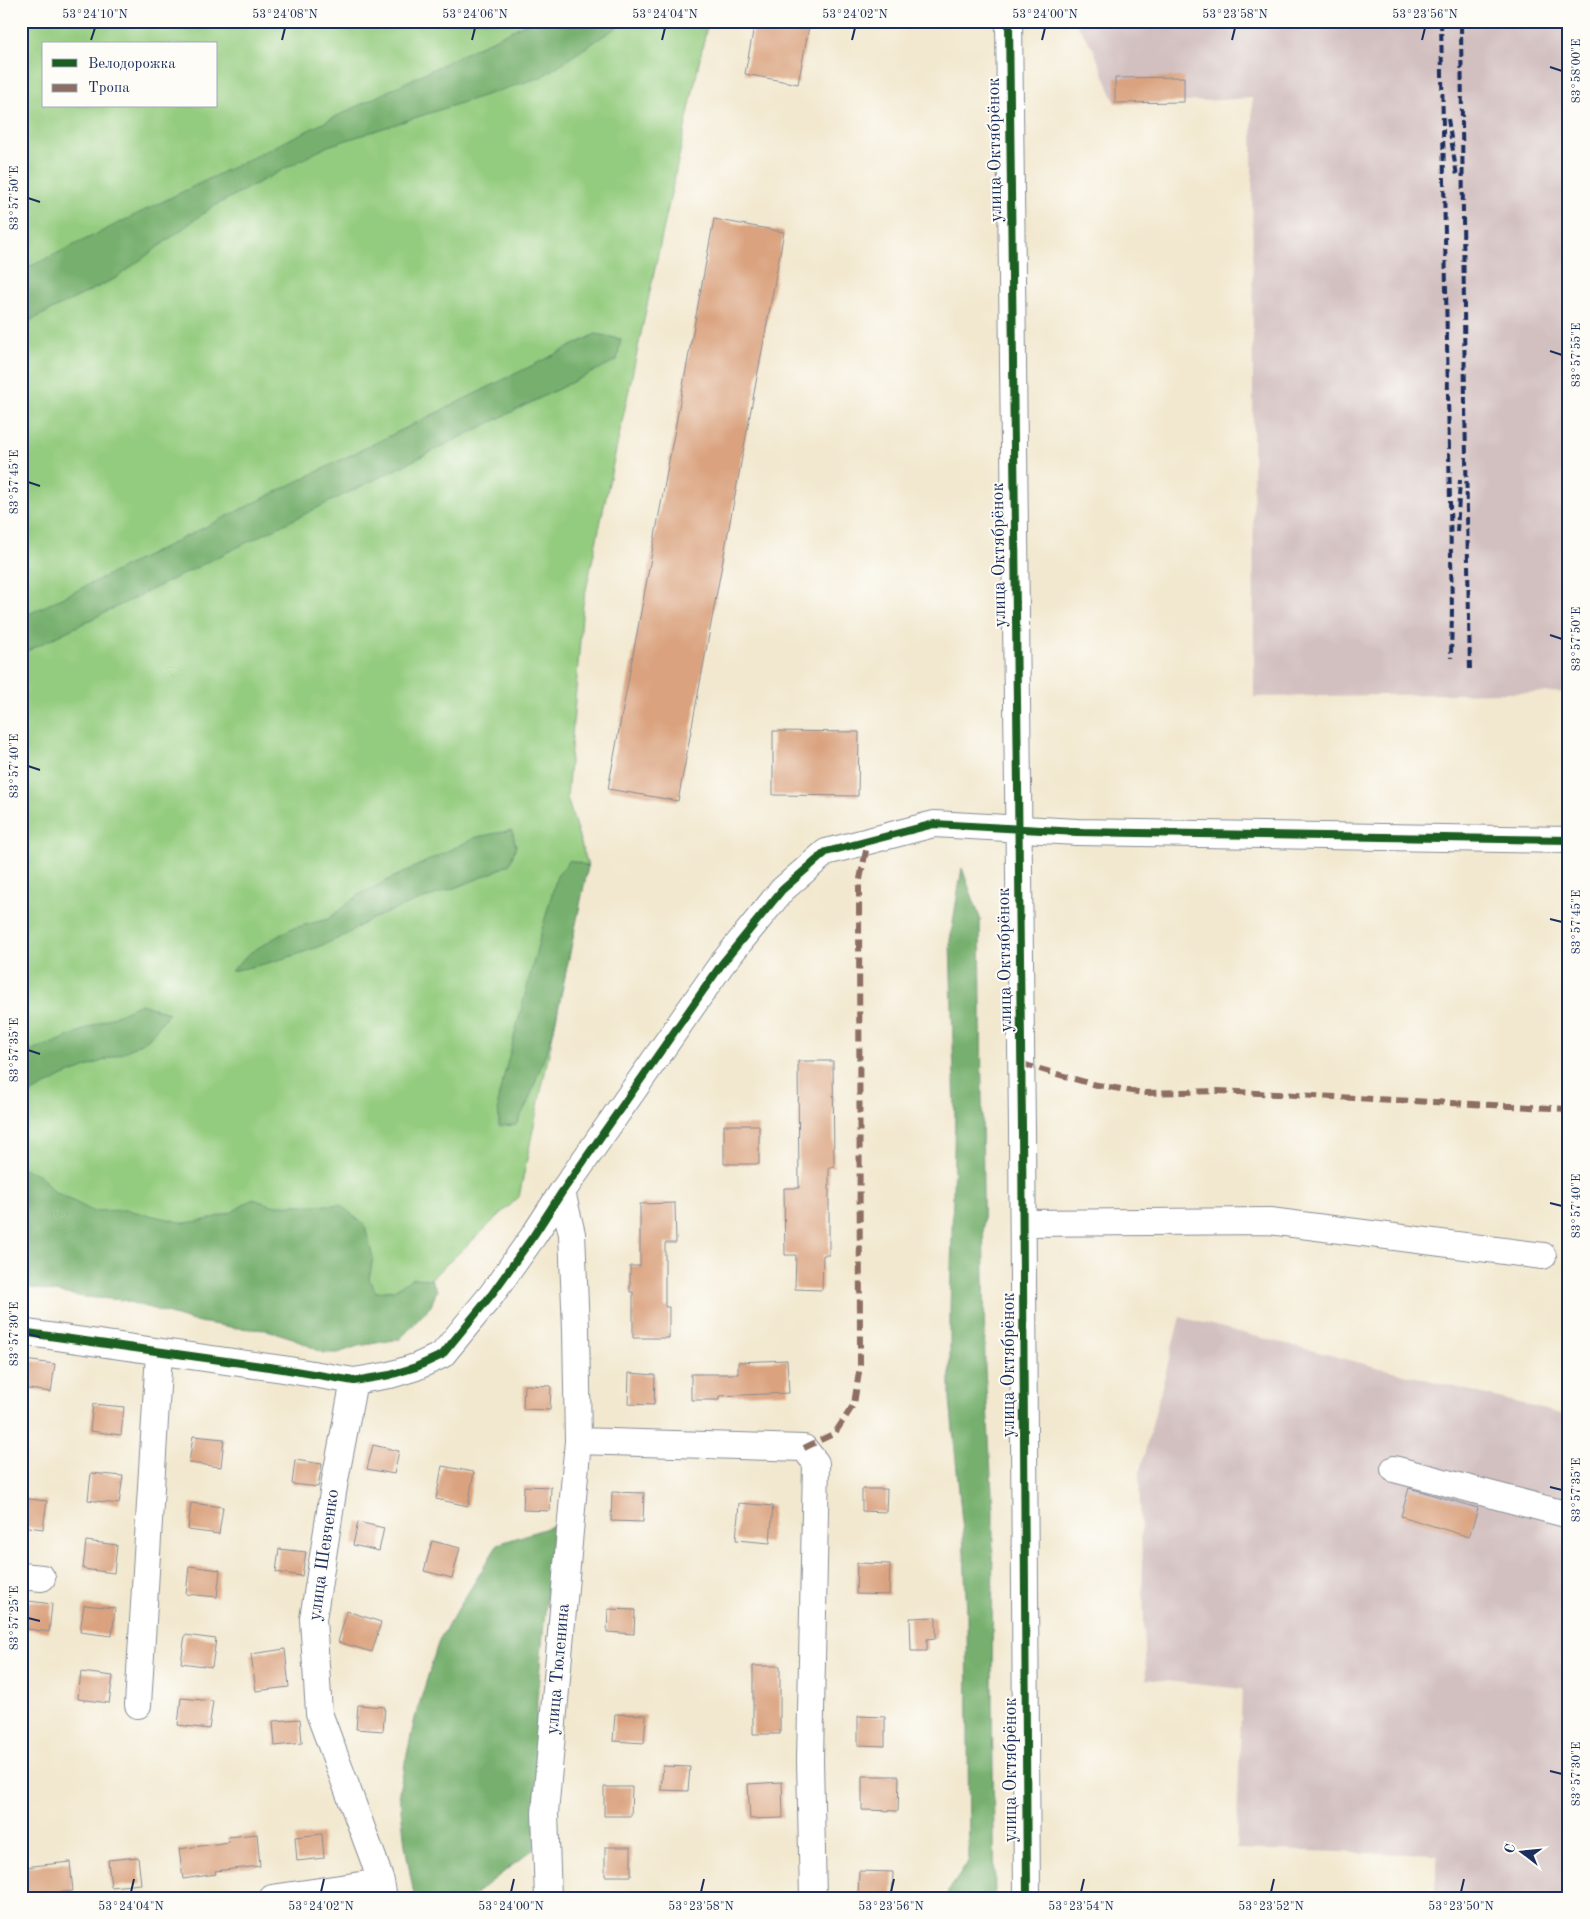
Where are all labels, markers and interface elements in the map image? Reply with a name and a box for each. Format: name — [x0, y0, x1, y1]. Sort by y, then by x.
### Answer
text: 53°24'10"N — [62, 8, 128, 21]
text: 53°24'08"N — [252, 8, 318, 21]
text: 53°24'06"N — [442, 8, 508, 21]
text: 53°24'04"N — [632, 8, 698, 21]
text: 53°24'02"N — [822, 8, 888, 21]
text: 53°24'00"N — [1012, 8, 1078, 21]
text: 53°23'58"N — [1202, 8, 1268, 21]
text: 53°23'56"N — [1392, 8, 1458, 21]
text: 83°58'00"E — [1570, 39, 1583, 103]
legend — [42, 42, 218, 108]
text: Велодорожка — [88, 57, 176, 72]
street label: улица Октябрёнок — [985, 77, 1005, 223]
text: Тропа — [88, 81, 130, 96]
text: 83°57'50"E — [8, 166, 21, 230]
text: 83°57'55"E — [1570, 323, 1583, 387]
text: 83°57'45"E — [8, 450, 21, 514]
street label: улица Октябрёнок — [989, 482, 1009, 628]
text: 83°57'50"E — [1570, 607, 1583, 671]
text: 83°57'40"E — [8, 734, 21, 798]
street label: улица Октябрёнок — [995, 887, 1015, 1033]
text: 83°57'45"E — [1570, 890, 1583, 954]
text: 83°57'35"E — [8, 1018, 21, 1082]
text: 83°57'40"E — [1570, 1174, 1583, 1238]
street label: улица Октябрёнок — [1000, 1293, 1018, 1437]
text: 83°57'30"E — [8, 1302, 21, 1366]
text: 83°57'35"E — [1570, 1458, 1583, 1522]
street label: улица Шевченко — [306, 1488, 342, 1622]
text: 83°57'25"E — [8, 1586, 21, 1650]
street label: улица Тюленина — [543, 1603, 573, 1735]
street label: улица Октябрёнок — [1002, 1698, 1020, 1842]
text: 83°57'30"E — [1570, 1742, 1583, 1806]
north arrow — [1498, 1826, 1548, 1876]
text: С — [1502, 1842, 1518, 1855]
text: 53°24'04"N — [98, 1900, 164, 1913]
text: 53°24'02"N — [288, 1900, 354, 1913]
text: 53°24'00"N — [478, 1900, 544, 1913]
text: 53°23'58"N — [668, 1900, 734, 1913]
text: 53°23'56"N — [858, 1900, 924, 1913]
text: 53°23'54"N — [1048, 1900, 1114, 1913]
text: 53°23'52"N — [1238, 1900, 1304, 1913]
text: 53°23'50"N — [1428, 1900, 1494, 1913]

